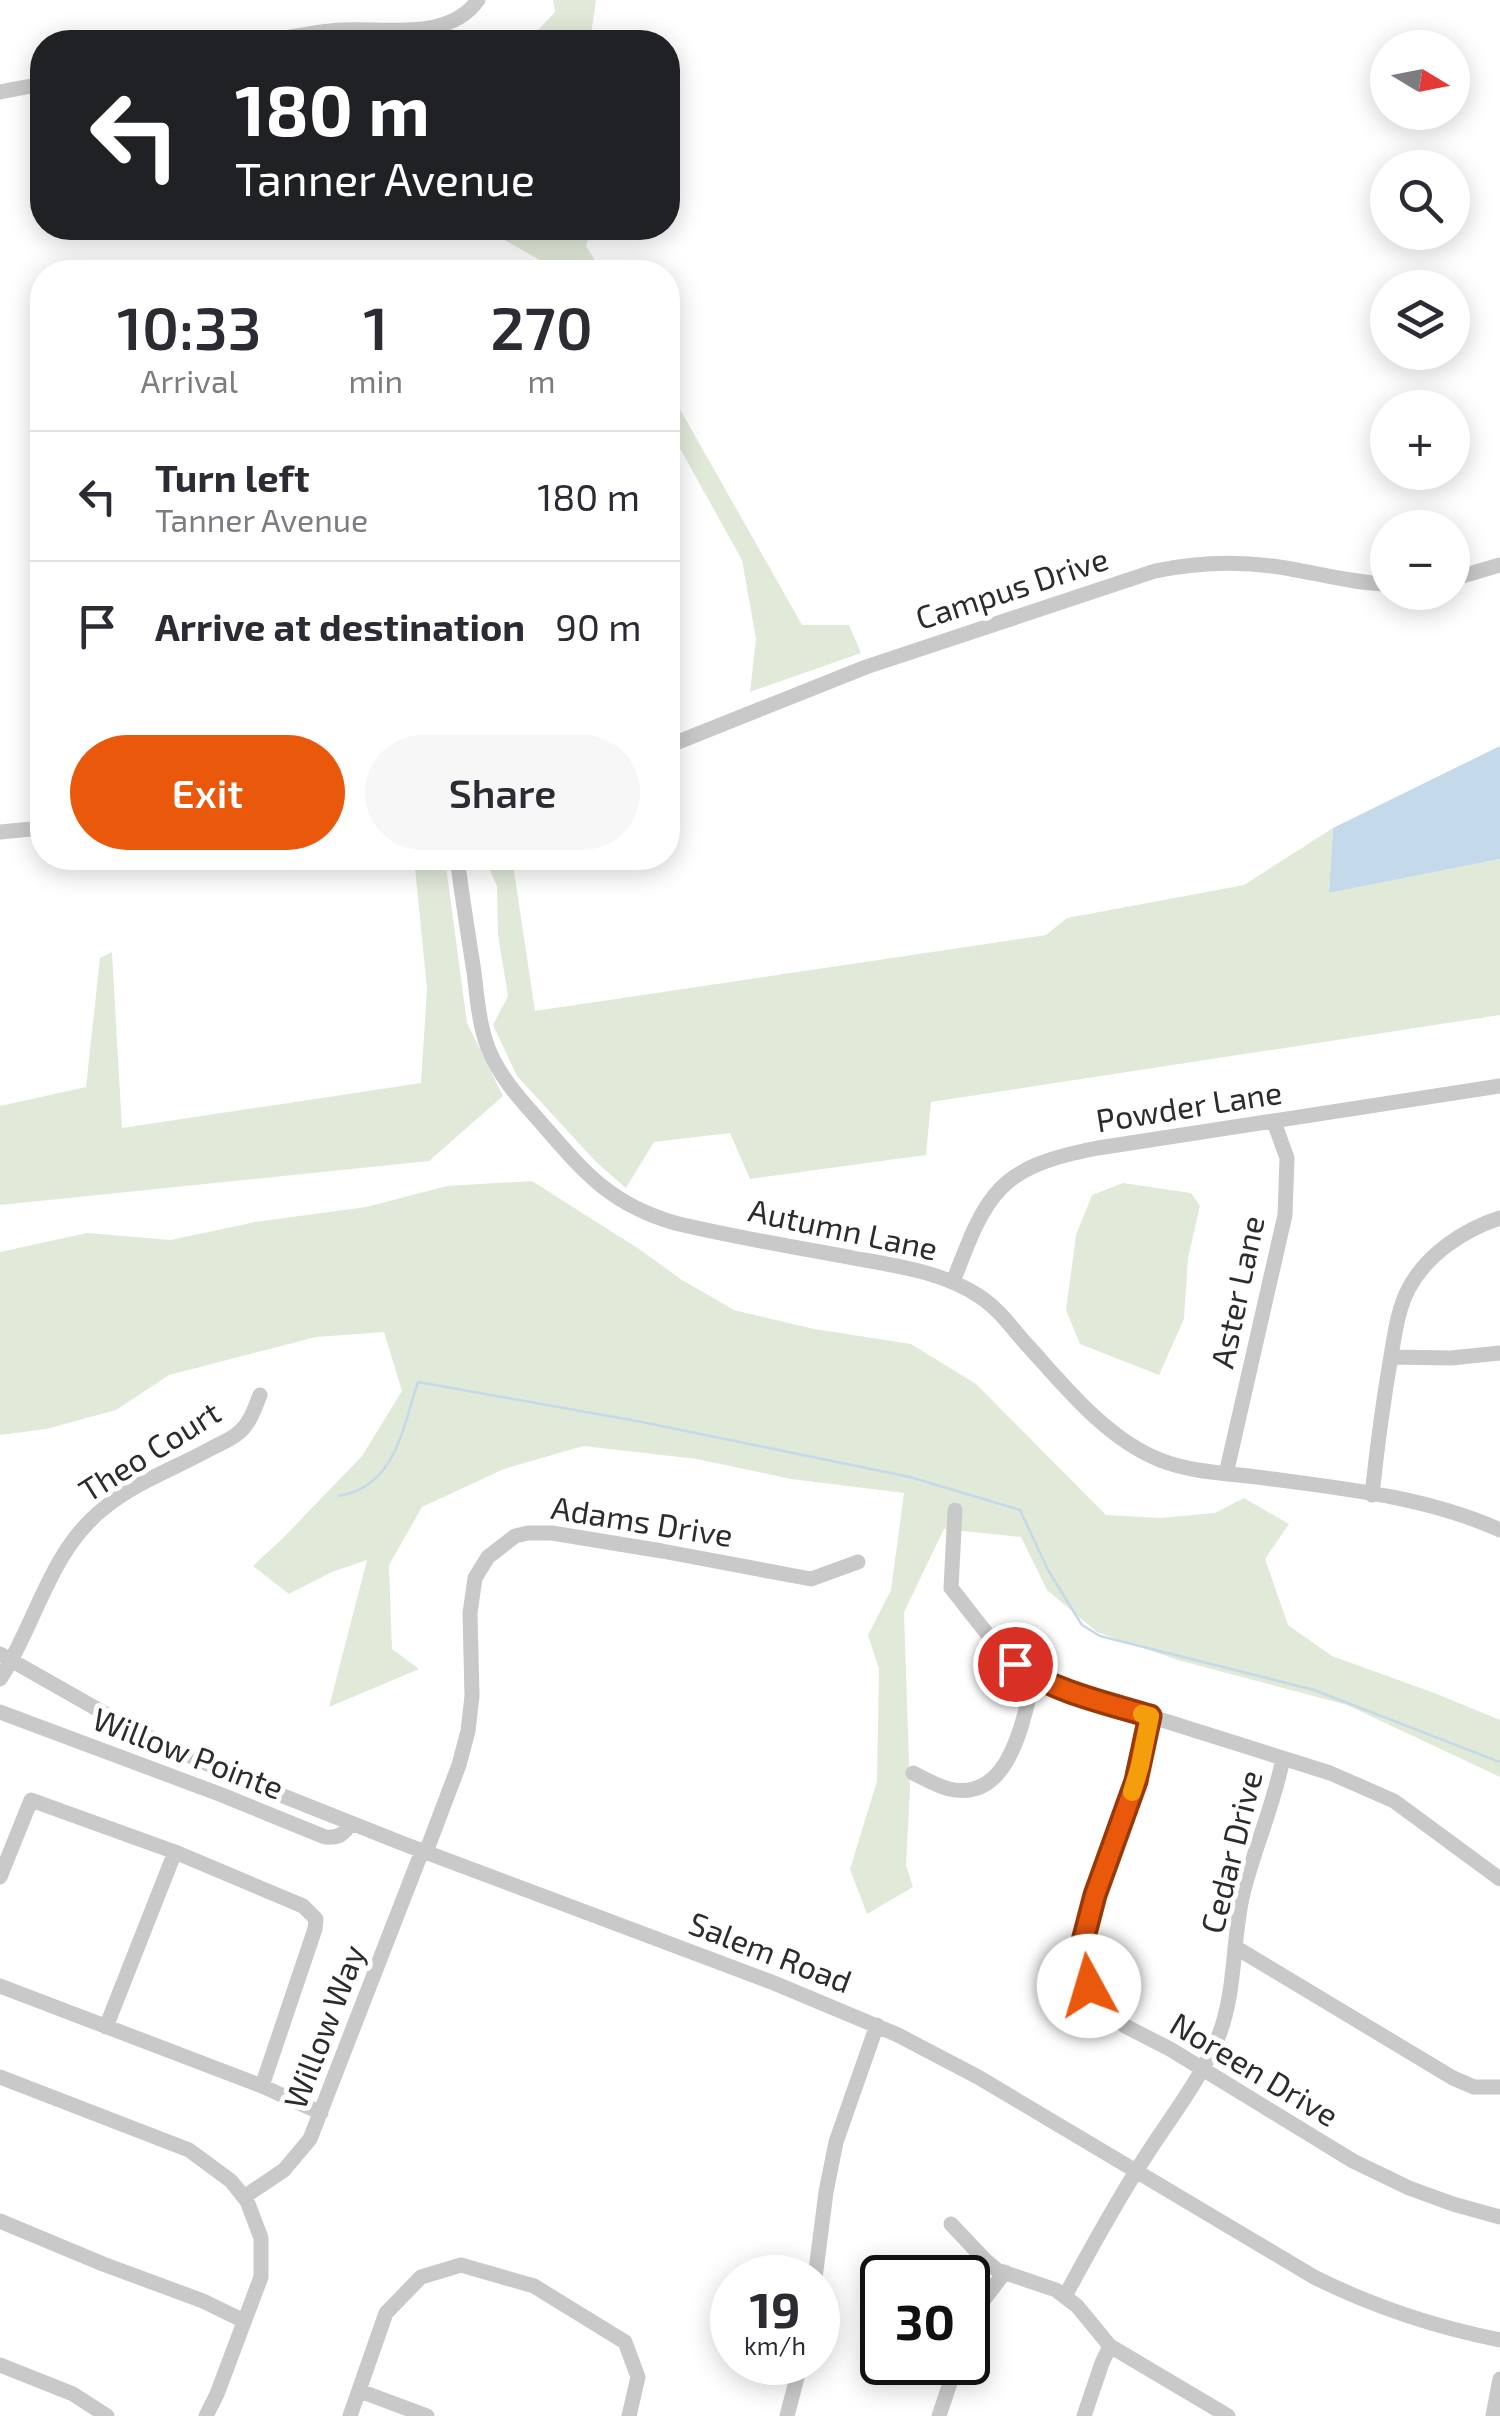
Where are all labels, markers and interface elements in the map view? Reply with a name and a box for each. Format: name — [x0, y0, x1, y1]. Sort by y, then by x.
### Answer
north arrow — [1370, 30, 1470, 130]
map controls — [1370, 30, 1470, 610]
text: 180 m — [235, 66, 430, 150]
icon: left — [70, 70, 200, 200]
button: search — [1370, 150, 1470, 250]
text: Tanner Avenue — [235, 151, 535, 205]
button: layers — [1370, 270, 1470, 370]
text: 10:33 — [117, 290, 262, 362]
text: 1 — [363, 290, 388, 362]
text: 270 — [490, 290, 593, 362]
text: Arrival — [141, 361, 238, 399]
text: min — [349, 361, 403, 399]
text: m — [528, 361, 556, 399]
button: + — [1370, 390, 1470, 490]
text: Turn left — [155, 454, 310, 500]
icon: left — [70, 469, 125, 524]
text: 180 m — [537, 473, 640, 519]
text: Tanner Avenue — [155, 500, 368, 538]
button: − — [1370, 510, 1470, 610]
street label: Campus Drive — [910, 538, 1112, 636]
icon: arrive — [70, 599, 125, 654]
text: Arrive at destination — [155, 603, 525, 649]
text: 90 m — [555, 603, 642, 649]
button: Exit — [70, 735, 345, 850]
button: Share — [365, 735, 640, 850]
street label: Powder Lane — [1093, 1072, 1284, 1138]
street label: Autumn Lane — [745, 1189, 941, 1267]
street label: Aster Lane — [1201, 1212, 1271, 1371]
street label: Theo Court — [71, 1392, 227, 1509]
street label: Adams Drive — [549, 1487, 736, 1553]
pin — [973, 1622, 1058, 1707]
icon: arrive — [988, 1637, 1043, 1692]
street label: Willow Pointe — [88, 1698, 289, 1806]
street label: Cedar Drive — [1191, 1766, 1269, 1937]
street label: Salem Road — [684, 1903, 857, 2000]
position arrow — [1037, 1934, 1141, 2038]
street label: Willow Way — [275, 1939, 372, 2114]
street label: Noreen Drive — [1164, 2003, 1346, 2133]
speed limit sign: 30 — [860, 2255, 990, 2385]
text: 19 — [749, 2278, 801, 2338]
text: km/h — [744, 2330, 806, 2360]

